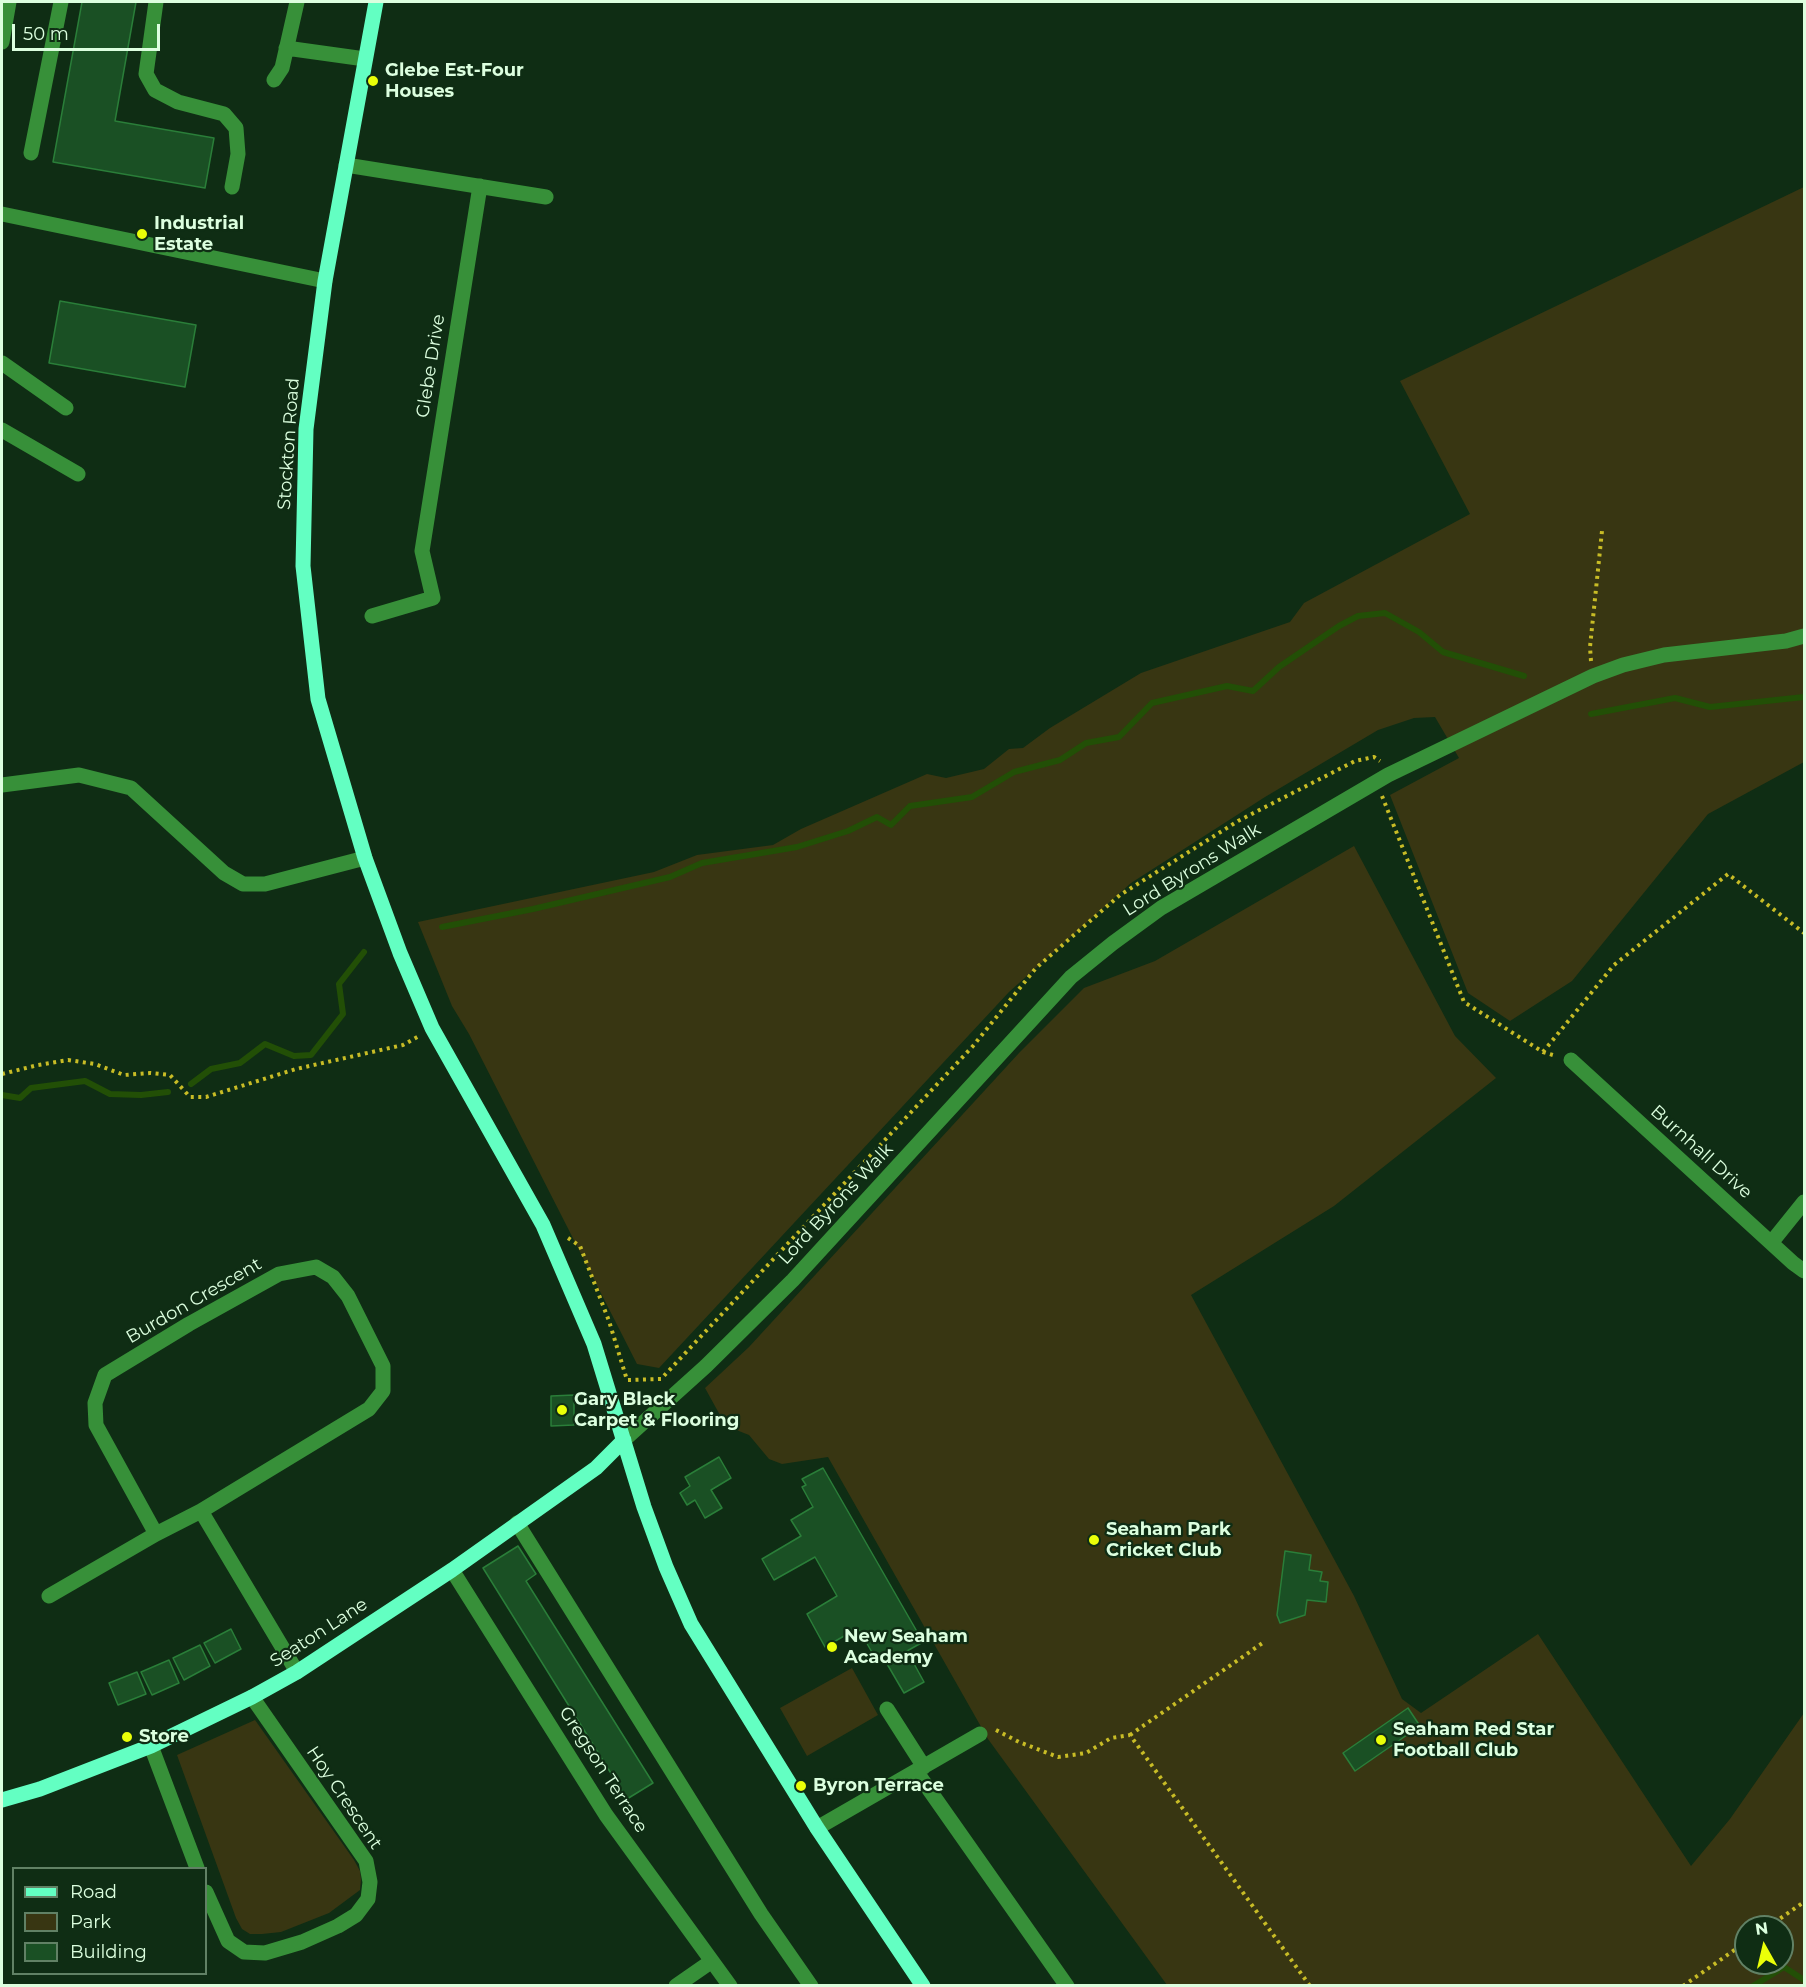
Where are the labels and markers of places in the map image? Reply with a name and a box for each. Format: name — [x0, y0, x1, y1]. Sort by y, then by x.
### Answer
place label: Glebe Est-Four Houses — [385, 60, 524, 103]
marker: Glebe Est-Four Houses — [366, 74, 380, 88]
place label: Industrial Estate — [154, 213, 244, 256]
marker: Industrial Estate — [135, 227, 149, 241]
place label: Gary Black Carpet & Flooring — [574, 1389, 739, 1432]
marker: Gary Black Carpet & Flooring — [555, 1403, 569, 1417]
place label: Seaham Park Cricket Club — [1106, 1519, 1231, 1562]
marker: Seaham Park Cricket Club — [1087, 1533, 1101, 1547]
place label: New Seaham Academy — [844, 1626, 968, 1668]
marker: New Seaham Academy — [825, 1640, 839, 1654]
place label: Seaham Red Star Football Club — [1393, 1719, 1554, 1762]
place label: Store — [139, 1726, 189, 1748]
marker: Store — [120, 1730, 134, 1744]
marker: Seaham Red Star Football Club — [1374, 1733, 1388, 1747]
place label: Byron Terrace — [813, 1775, 944, 1797]
marker: Byron Terrace — [794, 1779, 808, 1793]

